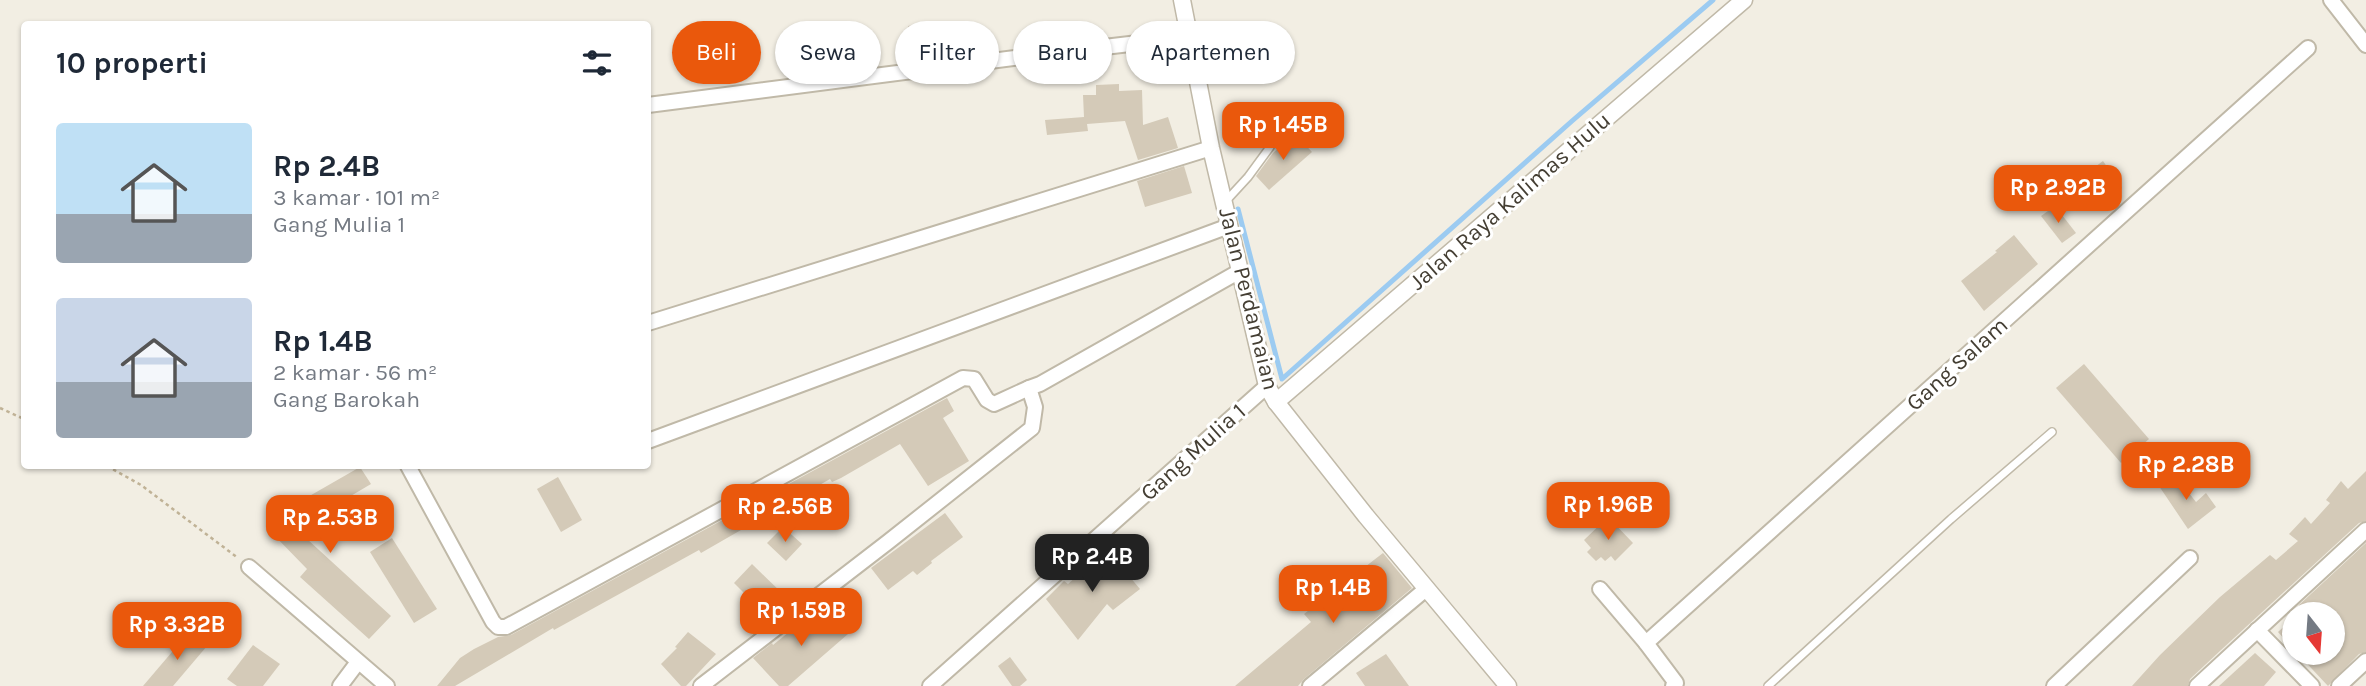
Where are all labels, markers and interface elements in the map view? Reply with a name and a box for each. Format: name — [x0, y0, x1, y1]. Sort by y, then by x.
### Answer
chip: Beli — [672, 21, 761, 84]
chip: Sewa — [775, 21, 881, 84]
chip: Filter — [895, 21, 999, 84]
chip: Baru — [1013, 21, 1112, 84]
chip: Apartemen — [1126, 21, 1295, 84]
icon: filters — [578, 44, 616, 82]
text: 10 properti — [56, 45, 208, 81]
pin: Rp 1.45B — [1211, 102, 1355, 162]
street label: Jalan Raya Kalimas Hulu — [1404, 106, 1616, 296]
text: Rp 1.45B — [1238, 111, 1328, 138]
text: Rp 2.4B — [273, 148, 380, 184]
icon: home — [112, 151, 196, 235]
pin: Rp 2.92B — [1986, 166, 2130, 225]
text: Rp 2.92B — [2010, 174, 2106, 201]
text: 3 kamar · 101 m² — [273, 184, 440, 211]
street label: Jalan Perdamaian — [1213, 205, 1285, 393]
text: Gang Mulia 1 — [273, 211, 405, 238]
street label: Gang Salam — [1901, 311, 2013, 417]
text: Rp 1.4B — [273, 323, 373, 359]
icon: home — [112, 326, 196, 410]
text: 2 kamar · 56 m² — [273, 359, 437, 386]
text: Gang Barokah — [273, 386, 420, 413]
street label: Gang Mulia 1 — [1135, 398, 1251, 506]
pin: Rp 2.28B — [2114, 442, 2258, 502]
text: Rp 2.28B — [2137, 451, 2235, 478]
pin: Rp 1.96B — [1536, 482, 1680, 542]
pin: Rp 2.56B — [713, 484, 857, 544]
text: Rp 1.96B — [1563, 491, 1653, 518]
text: Rp 2.56B — [737, 493, 833, 520]
pin: Rp 2.53B — [258, 496, 402, 555]
text: Rp 2.53B — [282, 504, 378, 531]
pin: Rp 2.4B — [1027, 534, 1157, 594]
text: Rp 2.4B — [1051, 543, 1133, 570]
pin: Rp 1.4B — [1268, 566, 1398, 625]
text: Rp 1.4B — [1295, 574, 1371, 601]
pin: Rp 1.59B — [729, 588, 873, 648]
text: Rp 1.59B — [756, 597, 846, 624]
pin: Rp 3.32B — [105, 602, 249, 662]
north arrow — [2282, 602, 2345, 665]
map controls — [2282, 602, 2345, 665]
text: Rp 3.32B — [128, 611, 226, 638]

